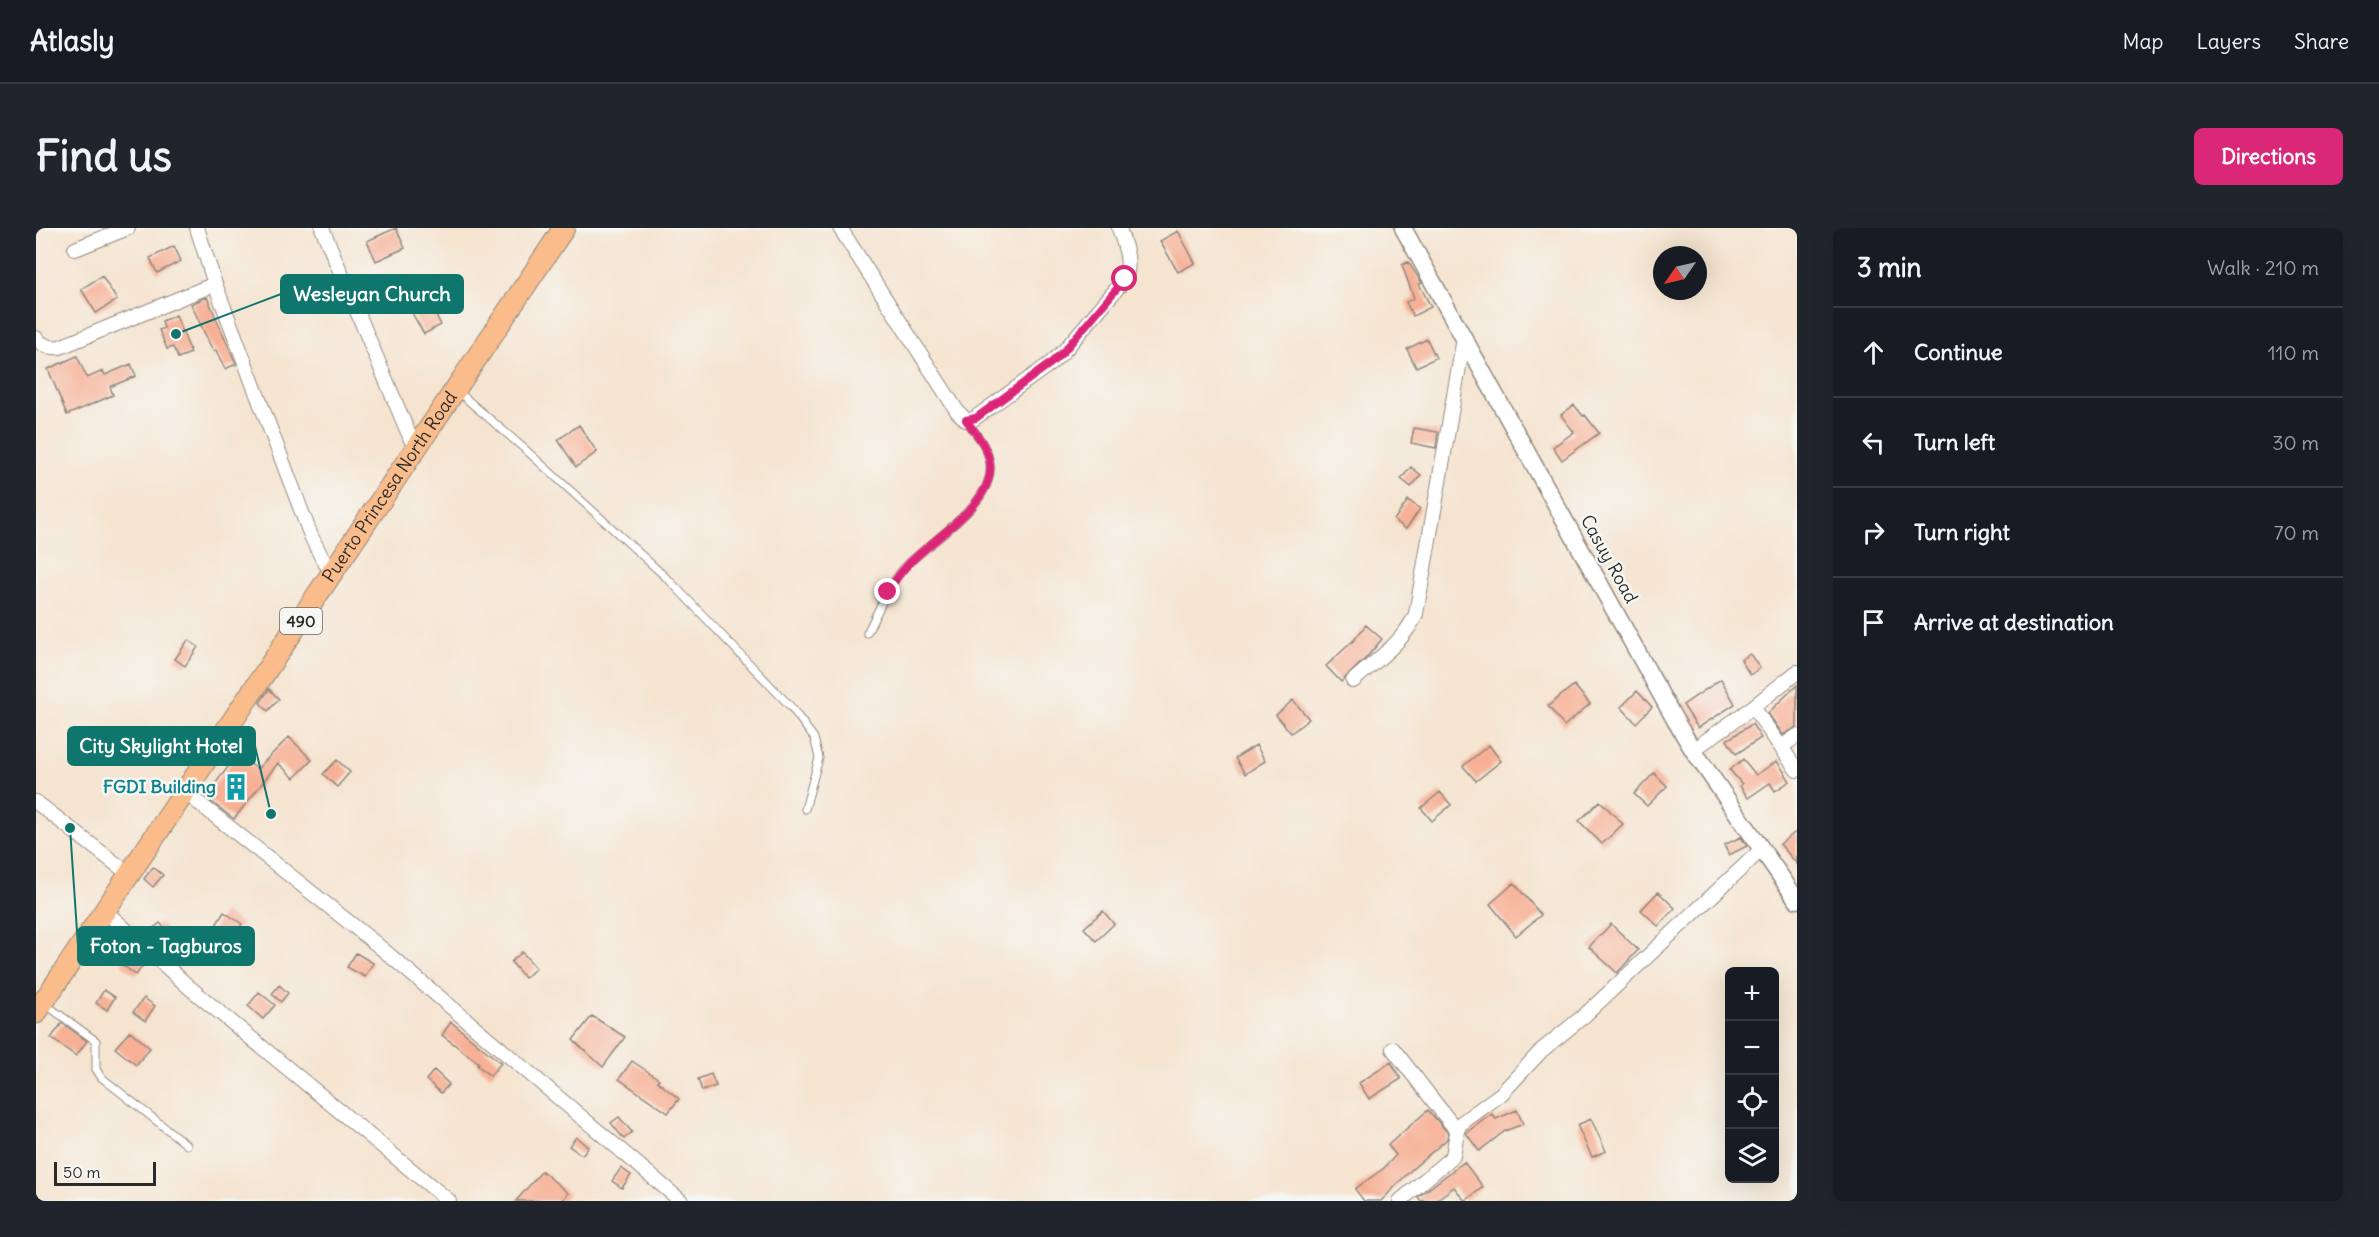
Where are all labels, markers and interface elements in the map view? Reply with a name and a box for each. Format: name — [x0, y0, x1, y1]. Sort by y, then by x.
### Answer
text: Atlasly — [30, 23, 114, 59]
text: Map — [2123, 28, 2163, 55]
text: Layers — [2196, 28, 2261, 55]
text: Share — [2294, 28, 2349, 55]
button: Directions — [2194, 128, 2343, 185]
text: Find us — [36, 130, 172, 182]
north arrow — [1653, 246, 1707, 300]
text: 3 min — [1857, 251, 1922, 284]
text: Walk · 210 m — [2207, 255, 2319, 280]
route start — [1111, 265, 1137, 291]
callout: Wesleyan Church — [281, 275, 463, 313]
text: Wesleyan Church — [293, 281, 451, 306]
icon: ahead — [1857, 336, 1890, 369]
text: Continue — [1914, 338, 2003, 366]
text: 110 m — [2268, 340, 2319, 365]
street label: Puerto Princesa North Road — [317, 386, 462, 587]
icon: left — [1857, 426, 1890, 459]
text: Turn left — [1914, 428, 1995, 456]
text: 30 m — [2272, 430, 2319, 455]
street label: Casuy Road — [1576, 511, 1643, 607]
icon: right — [1857, 516, 1890, 549]
text: Turn right — [1914, 518, 2010, 546]
text: 70 m — [2274, 520, 2319, 545]
route end — [874, 578, 900, 604]
icon: arrive — [1857, 606, 1890, 639]
road number: 490 — [280, 608, 322, 634]
text: Arrive at destination — [1914, 608, 2114, 636]
callout: City Skylight Hotel — [68, 727, 255, 765]
text: City Skylight Hotel — [79, 733, 243, 758]
building icon: FGDI Building — [221, 772, 251, 802]
place label: FGDI Building — [103, 775, 216, 798]
callout: Foton - Tagburos — [78, 927, 254, 965]
text: Foton - Tagburos — [90, 933, 242, 958]
map controls — [1725, 967, 1779, 1183]
button: + — [1725, 967, 1779, 1021]
button: − — [1725, 1021, 1779, 1075]
button: locate — [1725, 1075, 1779, 1129]
button: layers — [1725, 1129, 1779, 1183]
scale bar — [54, 1159, 156, 1186]
text: 50 m — [63, 1162, 101, 1182]

